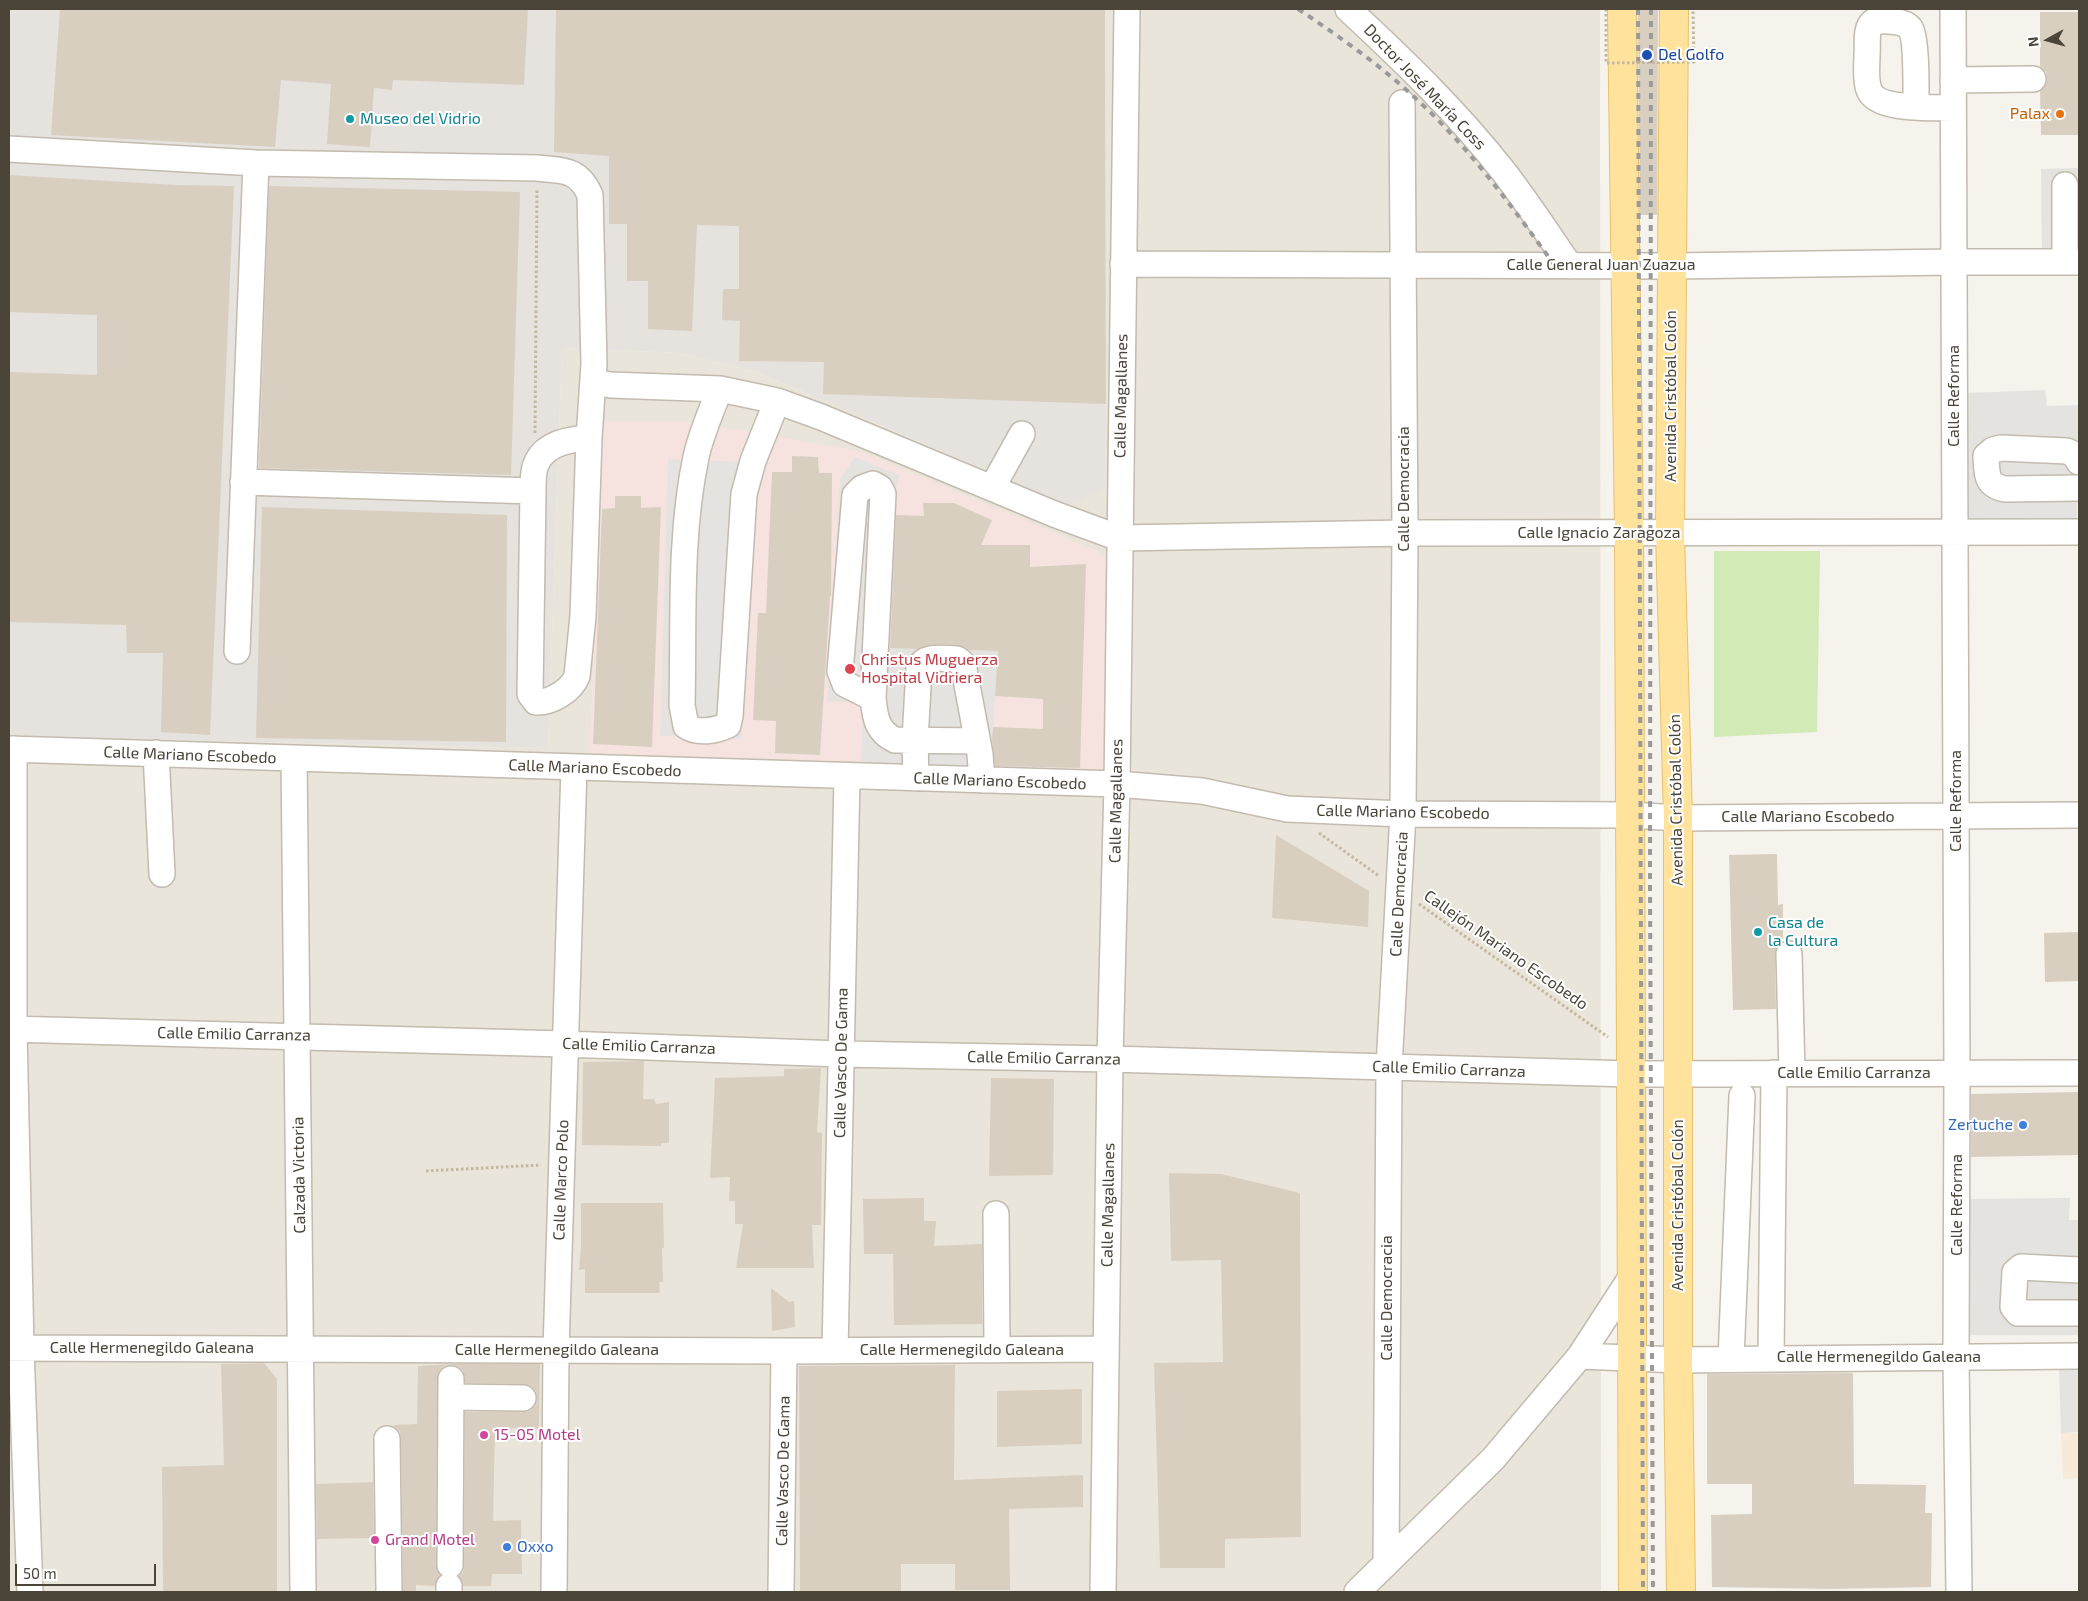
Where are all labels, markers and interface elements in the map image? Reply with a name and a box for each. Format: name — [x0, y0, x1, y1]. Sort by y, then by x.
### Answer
north arrow — [2023, 15, 2073, 65]
street label: Doctor José María Coss — [1360, 20, 1490, 154]
text: N — [2024, 36, 2042, 48]
place label: Del Golfo — [1658, 45, 1724, 65]
marker: Del Golfo — [1640, 48, 1654, 62]
place label: Palax — [2010, 104, 2050, 124]
marker: Palax — [2054, 108, 2066, 120]
place label: Museo del Vidrio — [360, 109, 481, 129]
marker: Museo del Vidrio — [344, 113, 356, 125]
street label: Calle General Juan Zuazua — [1507, 255, 1695, 275]
street label: Avenida Cristóbal Colón — [1661, 310, 1681, 482]
street label: Calle Magallanes — [1110, 334, 1132, 458]
street label: Calle Reforma — [1944, 345, 1964, 447]
street label: Calle Democracia — [1394, 426, 1414, 552]
street label: Calle Ignacio Zaragoza — [1517, 523, 1681, 543]
place label: Christus Muguerza Hospital Vidriera — [861, 650, 998, 688]
marker: Christus Muguerza Hospital Vidriera — [843, 662, 857, 676]
street label: Avenida Cristóbal Colón — [1665, 714, 1687, 886]
street label: Calle Magallanes — [1105, 739, 1127, 863]
street label: Calle Mariano Escobedo — [103, 742, 277, 768]
street label: Calle Reforma — [1946, 750, 1966, 852]
street label: Calle Mariano Escobedo — [508, 755, 682, 781]
street label: Calle Mariano Escobedo — [913, 768, 1087, 794]
street label: Calle Mariano Escobedo — [1316, 801, 1490, 823]
street label: Calle Mariano Escobedo — [1721, 807, 1895, 827]
street label: Calle Democracia — [1386, 831, 1412, 957]
street label: Callejón Mariano Escobedo — [1420, 886, 1592, 1014]
place label: Casa de la Cultura — [1768, 913, 1838, 951]
marker: Casa de la Cultura — [1752, 926, 1764, 938]
street label: Calle Vasco De Gama — [830, 988, 852, 1138]
street label: Calle Emilio Carranza — [157, 1023, 311, 1045]
street label: Calle Emilio Carranza — [562, 1034, 716, 1058]
street label: Calle Emilio Carranza — [967, 1047, 1121, 1069]
street label: Calle Emilio Carranza — [1372, 1057, 1526, 1081]
street label: Calle Emilio Carranza — [1777, 1063, 1931, 1083]
place label: Zertuche — [1948, 1115, 2013, 1135]
street label: Calzada Victoria — [288, 1116, 310, 1234]
street label: Calle Marco Polo — [549, 1119, 573, 1241]
street label: Avenida Cristóbal Colón — [1668, 1119, 1688, 1291]
marker: Zertuche — [2017, 1119, 2029, 1131]
street label: Calle Magallanes — [1097, 1143, 1119, 1267]
street label: Calle Reforma — [1947, 1154, 1967, 1256]
street label: Calle Democracia — [1377, 1235, 1397, 1361]
street label: Calle Hermenegildo Galeana — [50, 1338, 254, 1358]
street label: Calle Hermenegildo Galeana — [455, 1340, 659, 1360]
street label: Calle Hermenegildo Galeana — [860, 1340, 1064, 1360]
street label: Calle Hermenegildo Galeana — [1777, 1347, 1981, 1367]
street label: Calle Vasco De Gama — [772, 1396, 794, 1546]
place label: 15-05 Motel — [494, 1425, 580, 1445]
marker: 15-05 Motel — [478, 1429, 490, 1441]
place label: Grand Motel — [385, 1530, 475, 1550]
marker: Grand Motel — [369, 1534, 381, 1546]
place label: Oxxo — [517, 1537, 553, 1557]
marker: Oxxo — [501, 1541, 513, 1553]
scale bar — [18, 1554, 159, 1586]
text: 50 m — [23, 1564, 57, 1582]

